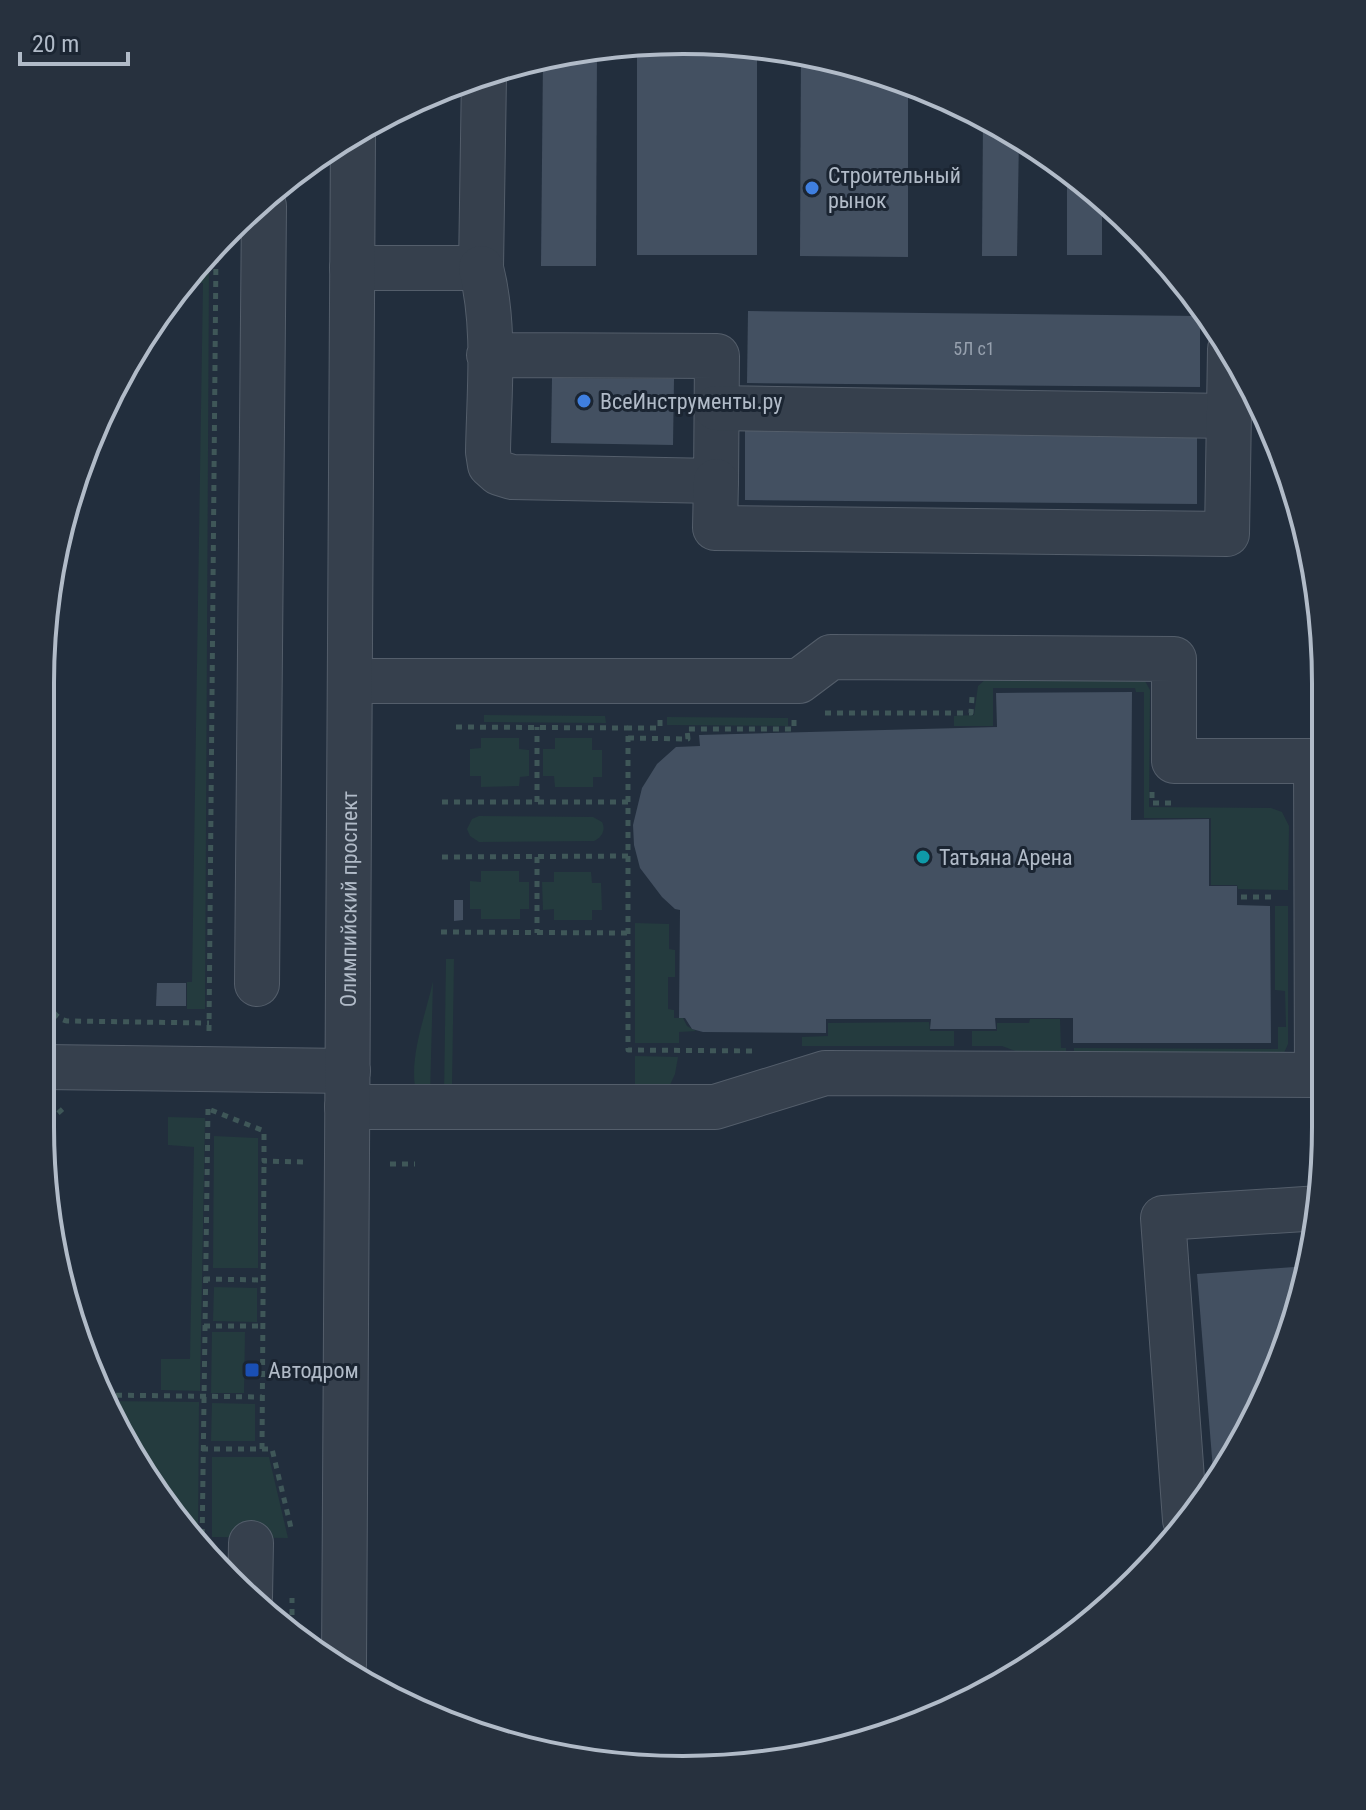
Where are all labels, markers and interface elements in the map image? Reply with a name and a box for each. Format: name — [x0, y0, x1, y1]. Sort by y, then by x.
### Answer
scale bar — [20, 16, 128, 66]
text: 20 m — [32, 30, 79, 58]
place label: Строительный рынок — [828, 163, 961, 213]
marker: Строительный рынок — [803, 179, 821, 197]
house number: 5Л с1 — [953, 338, 995, 359]
place label: ВсеИнструменты.ру — [600, 389, 782, 414]
marker: ВсеИнструменты.ру — [575, 392, 593, 410]
street label: Олимпийский проспект — [336, 791, 362, 1007]
place label: Татьяна Арена — [939, 845, 1072, 870]
marker: Татьяна Арена — [914, 848, 932, 866]
place label: Автодром — [268, 1358, 359, 1383]
marker: Автодром — [243, 1361, 261, 1379]

